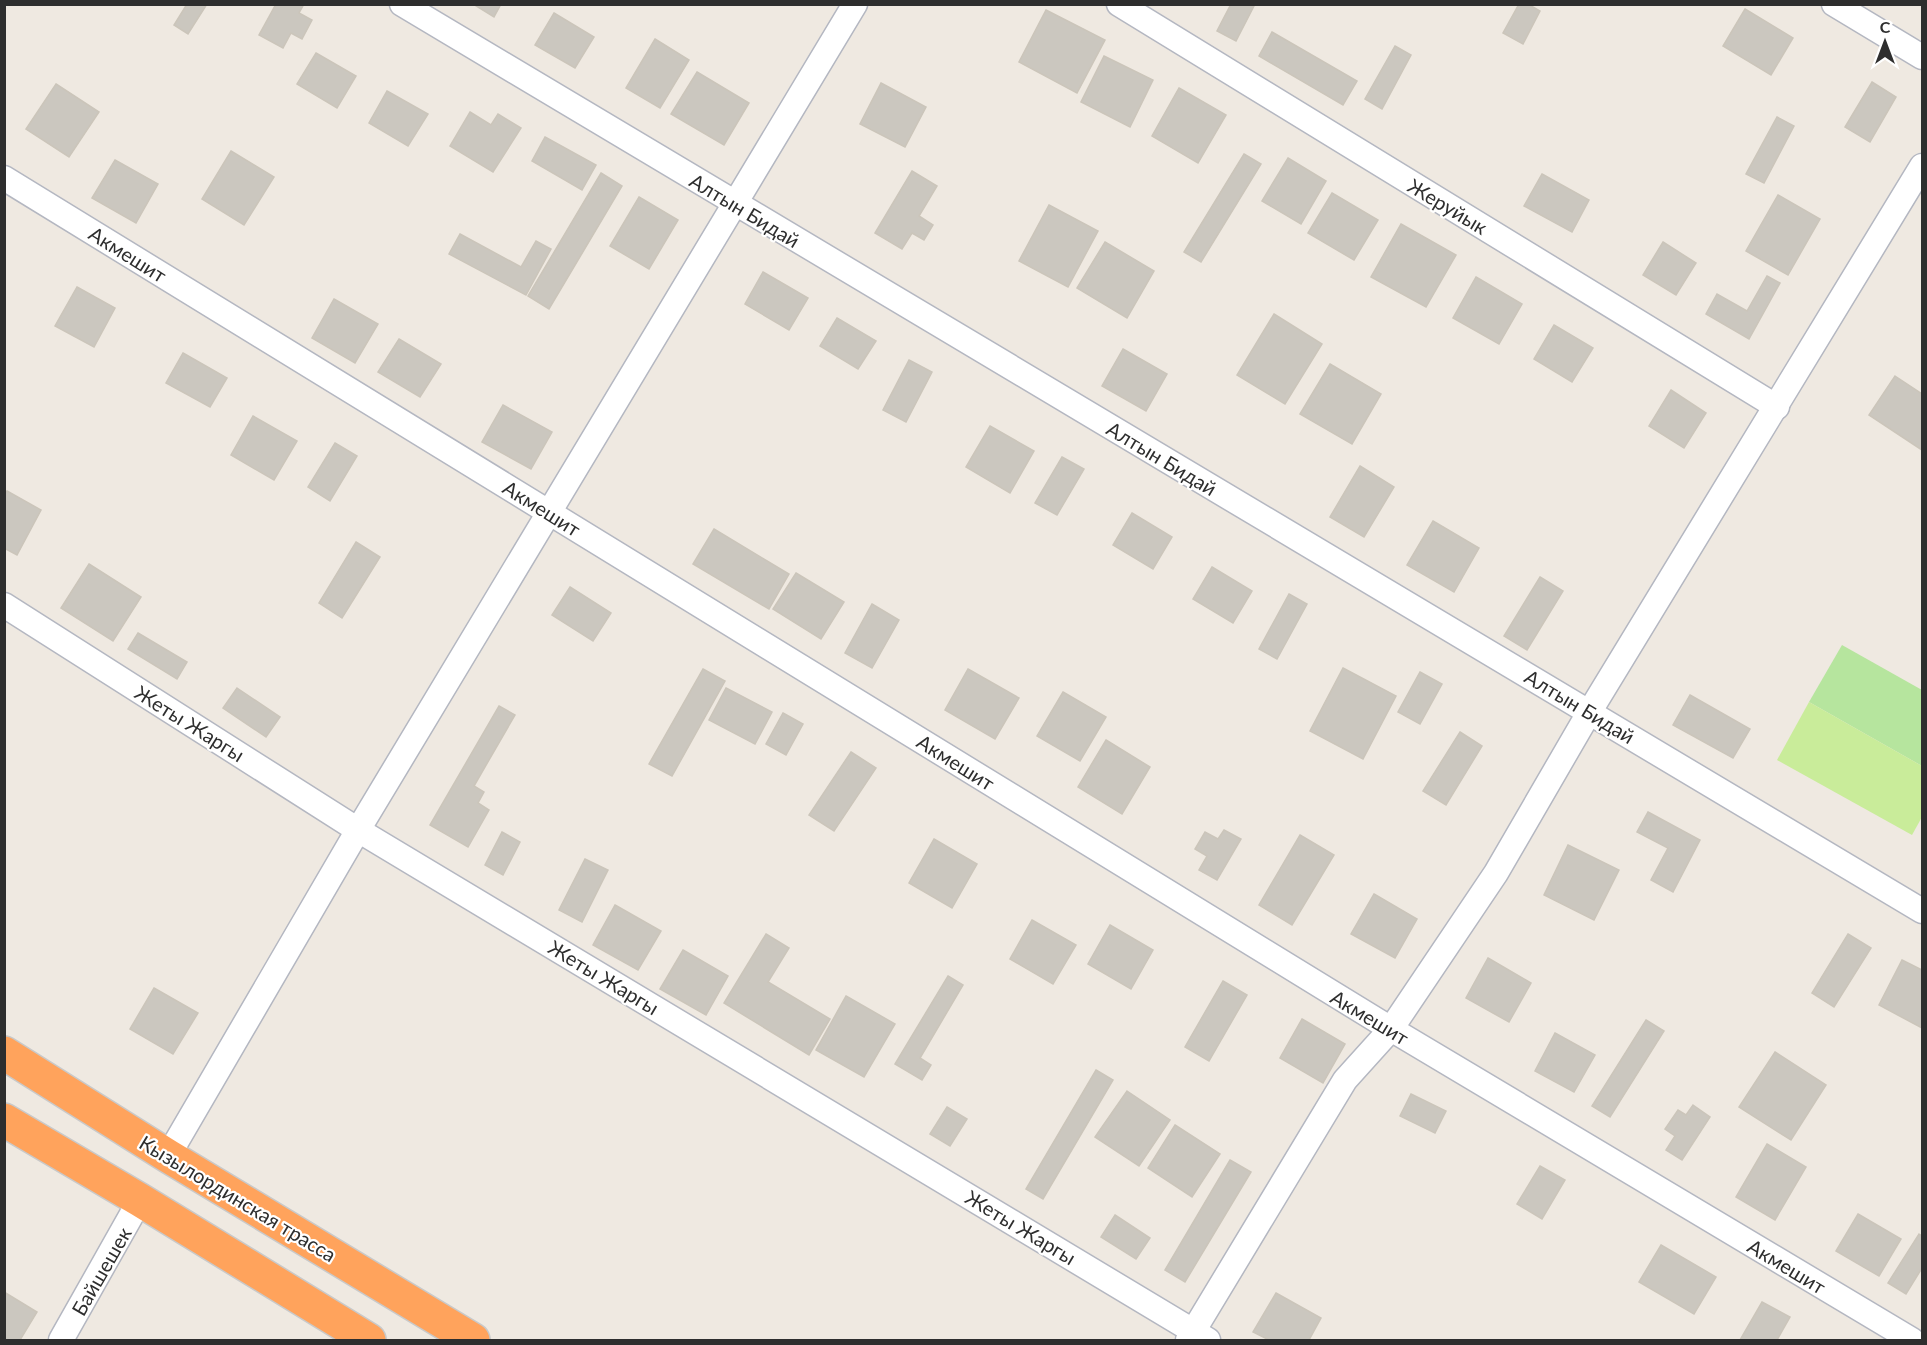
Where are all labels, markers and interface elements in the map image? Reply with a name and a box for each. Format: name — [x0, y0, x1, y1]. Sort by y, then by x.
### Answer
north arrow — [1855, 12, 1915, 72]
text: С — [1880, 17, 1891, 36]
street label: Алтын Бидай — [686, 168, 804, 252]
street label: Жеруйык — [1404, 173, 1492, 239]
street label: Акмешит — [85, 221, 171, 287]
street label: Алтын Бидай — [1103, 416, 1221, 500]
street label: Акмешит — [499, 475, 585, 541]
street label: Алтын Бидай — [1521, 664, 1639, 748]
street label: Жеты Жаргы — [131, 680, 249, 766]
street label: Акмешит — [913, 729, 999, 795]
street label: Жеты Жаргы — [544, 935, 664, 1019]
street label: Акмешит — [1327, 984, 1413, 1050]
street label: Кызылординская трасса — [135, 1130, 341, 1266]
street label: Жеты Жаргы — [961, 1185, 1081, 1269]
street label: Байшешек — [66, 1222, 136, 1320]
street label: Акмешит — [1744, 1233, 1830, 1299]

